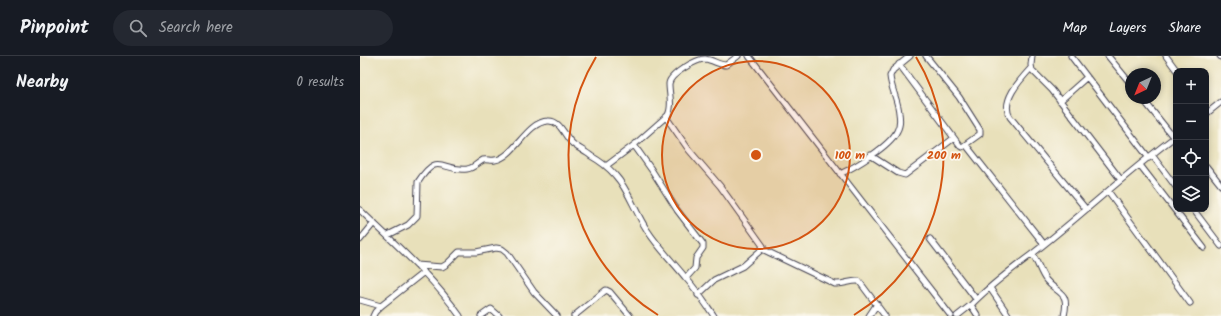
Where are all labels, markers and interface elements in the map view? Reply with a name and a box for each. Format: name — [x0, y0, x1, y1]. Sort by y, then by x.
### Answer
search box — [113, 10, 393, 46]
text: Pinpoint — [20, 13, 89, 43]
text: Search here — [159, 16, 233, 40]
icon: search — [127, 17, 149, 39]
text: Map — [1063, 17, 1087, 39]
text: Layers — [1109, 17, 1147, 39]
text: Share — [1169, 17, 1201, 39]
north arrow — [1125, 68, 1161, 104]
map controls — [1173, 68, 1209, 212]
button: + — [1173, 68, 1209, 104]
text: Nearby — [16, 69, 68, 96]
text: 0 results — [297, 72, 344, 93]
button: − — [1173, 104, 1209, 140]
button: locate — [1173, 140, 1209, 176]
text: 100 m — [835, 146, 865, 165]
text: 200 m — [927, 146, 961, 165]
centre of rings — [749, 148, 763, 162]
button: layers — [1173, 176, 1209, 212]

